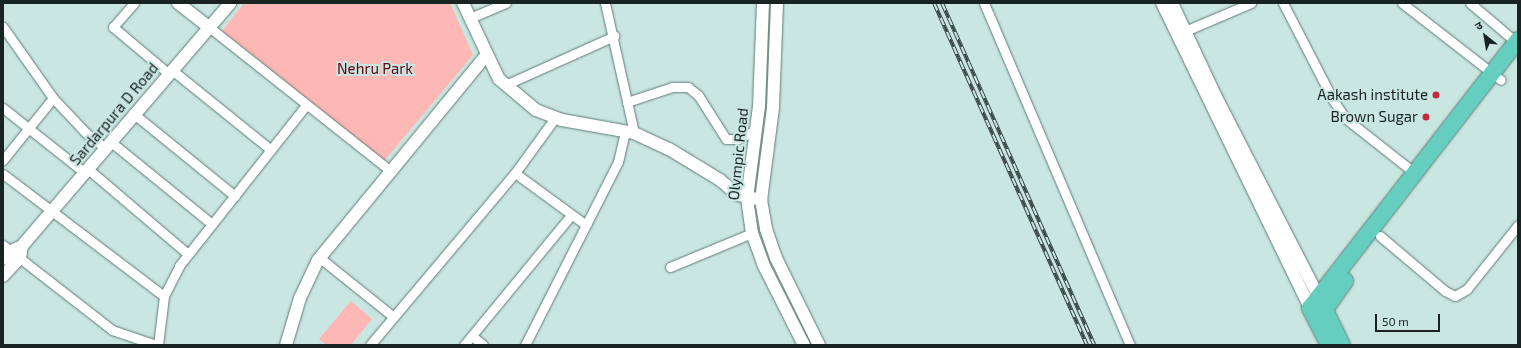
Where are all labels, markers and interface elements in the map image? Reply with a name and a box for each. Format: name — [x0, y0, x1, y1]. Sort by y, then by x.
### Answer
north arrow — [1465, 16, 1505, 56]
text: उ — [1472, 18, 1485, 33]
street label: Sardarpura D Road — [66, 59, 162, 169]
park label: Nehru Park — [337, 60, 413, 78]
place label: Aakash institute — [1317, 86, 1428, 104]
marker: Aakash institute — [1431, 90, 1441, 100]
street label: Olympic Road — [724, 107, 752, 201]
place label: Brown Sugar — [1330, 108, 1418, 126]
marker: Brown Sugar — [1421, 112, 1431, 122]
scale bar — [1377, 306, 1442, 332]
text: 50 m — [1382, 314, 1409, 328]

